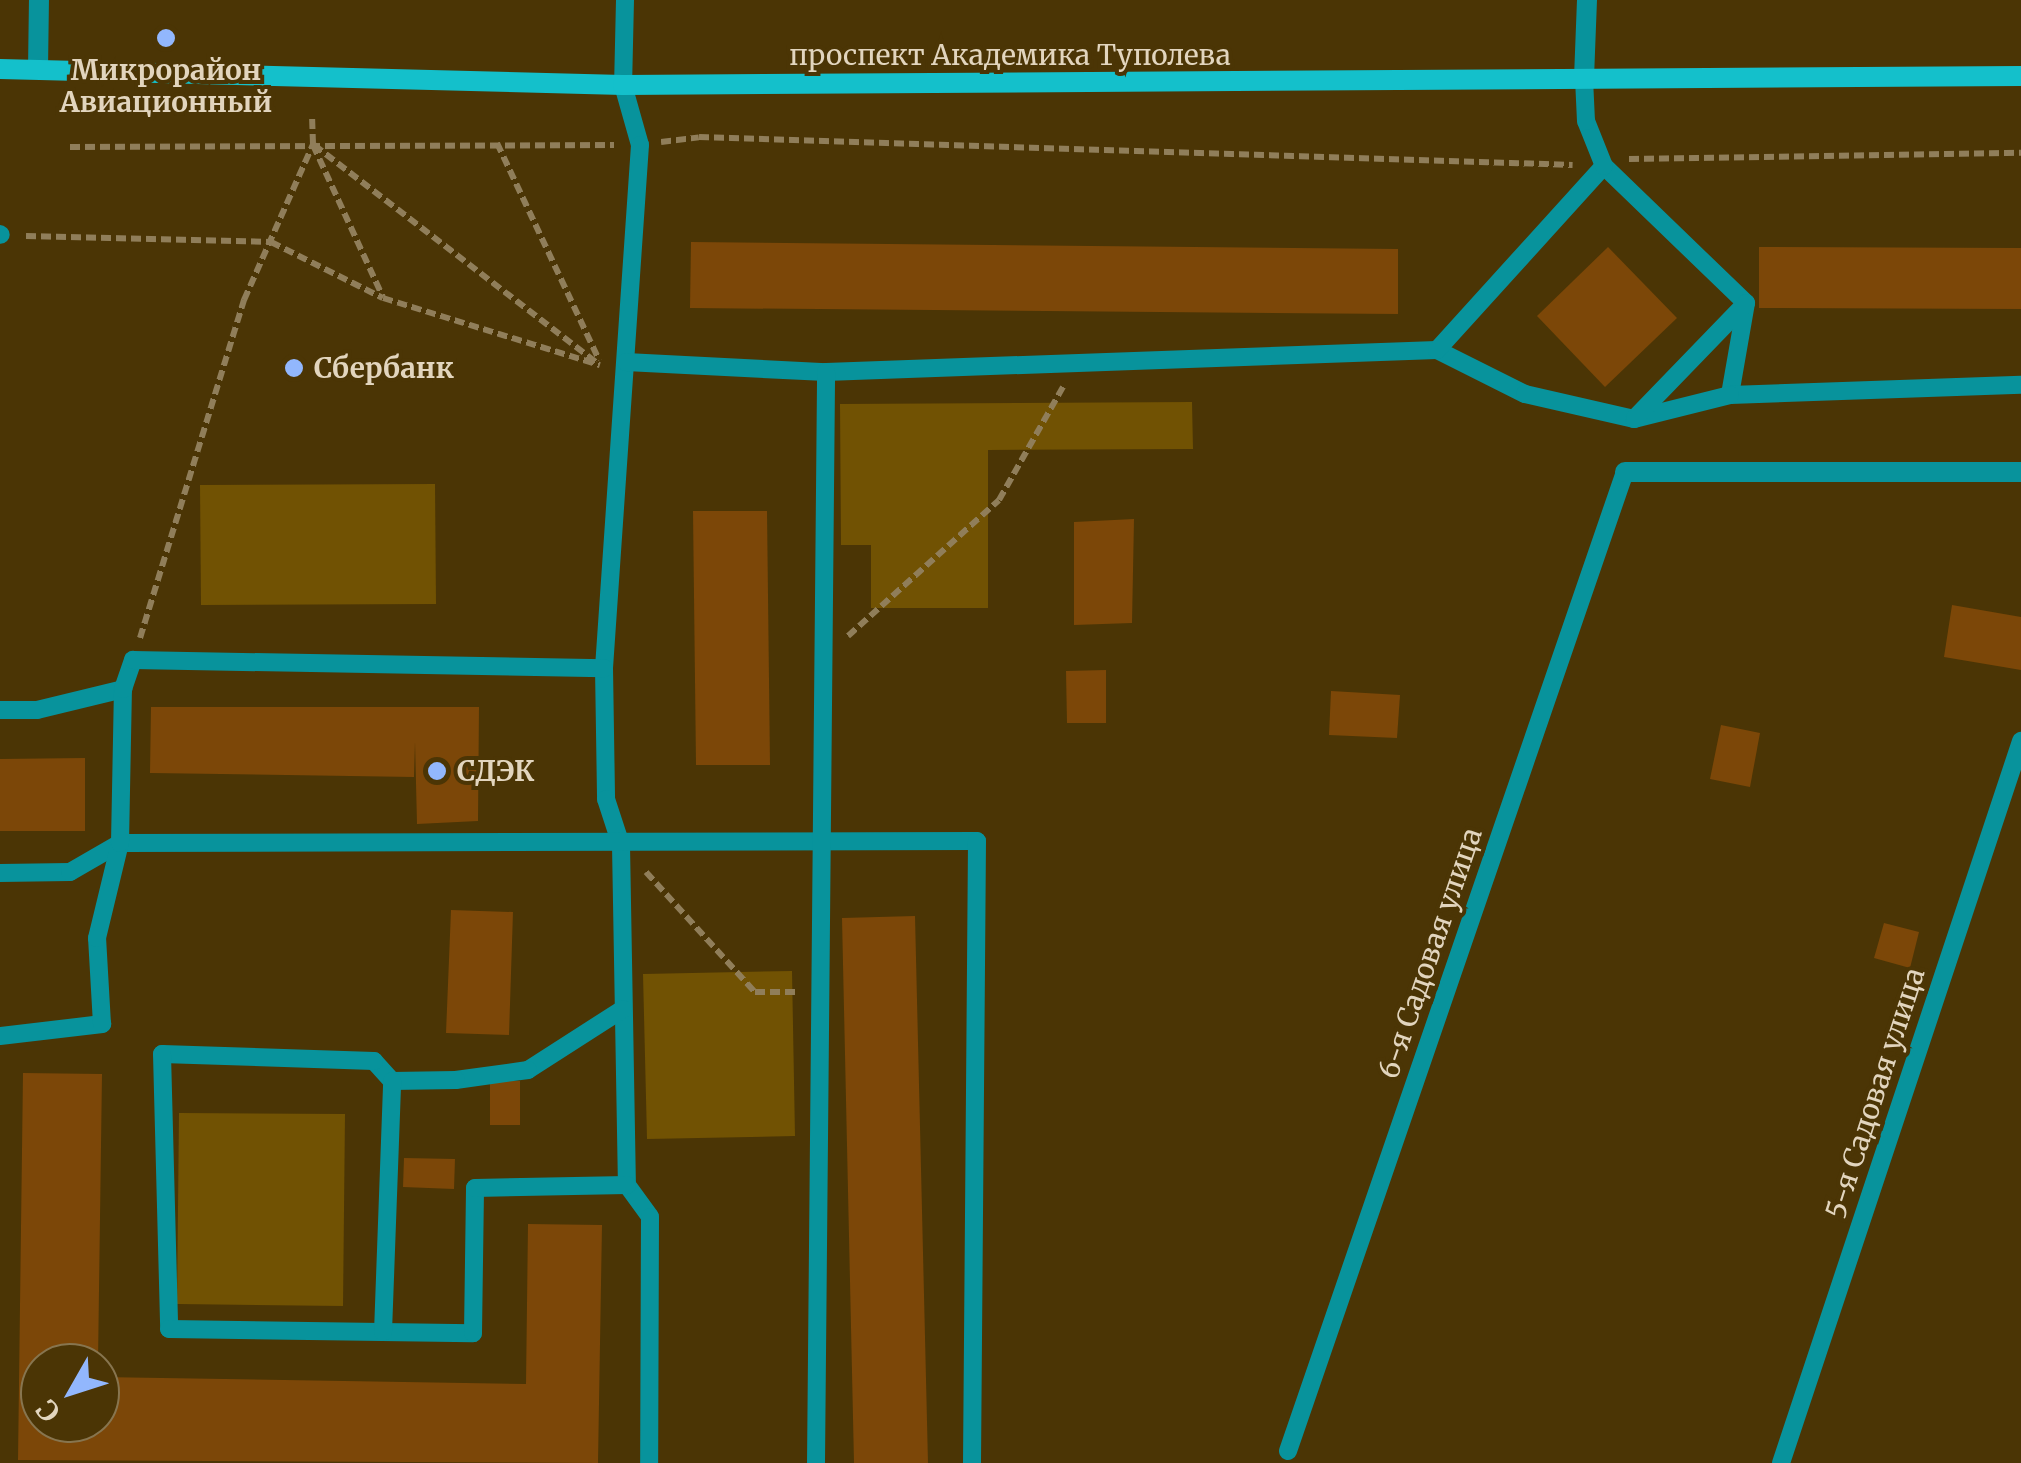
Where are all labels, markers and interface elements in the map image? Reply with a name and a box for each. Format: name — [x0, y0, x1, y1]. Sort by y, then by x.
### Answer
marker: Микрорайон Авиационный — [155, 27, 177, 49]
street label: проспект Академика Туполева — [789, 38, 1231, 72]
place label: Микрорайон Авиационный — [60, 53, 272, 119]
place label: Сбербанк — [314, 351, 454, 385]
marker: Сбербанк — [283, 357, 305, 379]
place label: СДЭК — [457, 754, 535, 788]
marker: СДЭК — [426, 760, 448, 782]
street label: 6-я Садовая улица — [1371, 823, 1489, 1083]
street label: 5-я Садовая улица — [1819, 963, 1931, 1223]
north arrow — [20, 1343, 120, 1443]
text: С — [28, 1392, 68, 1429]

